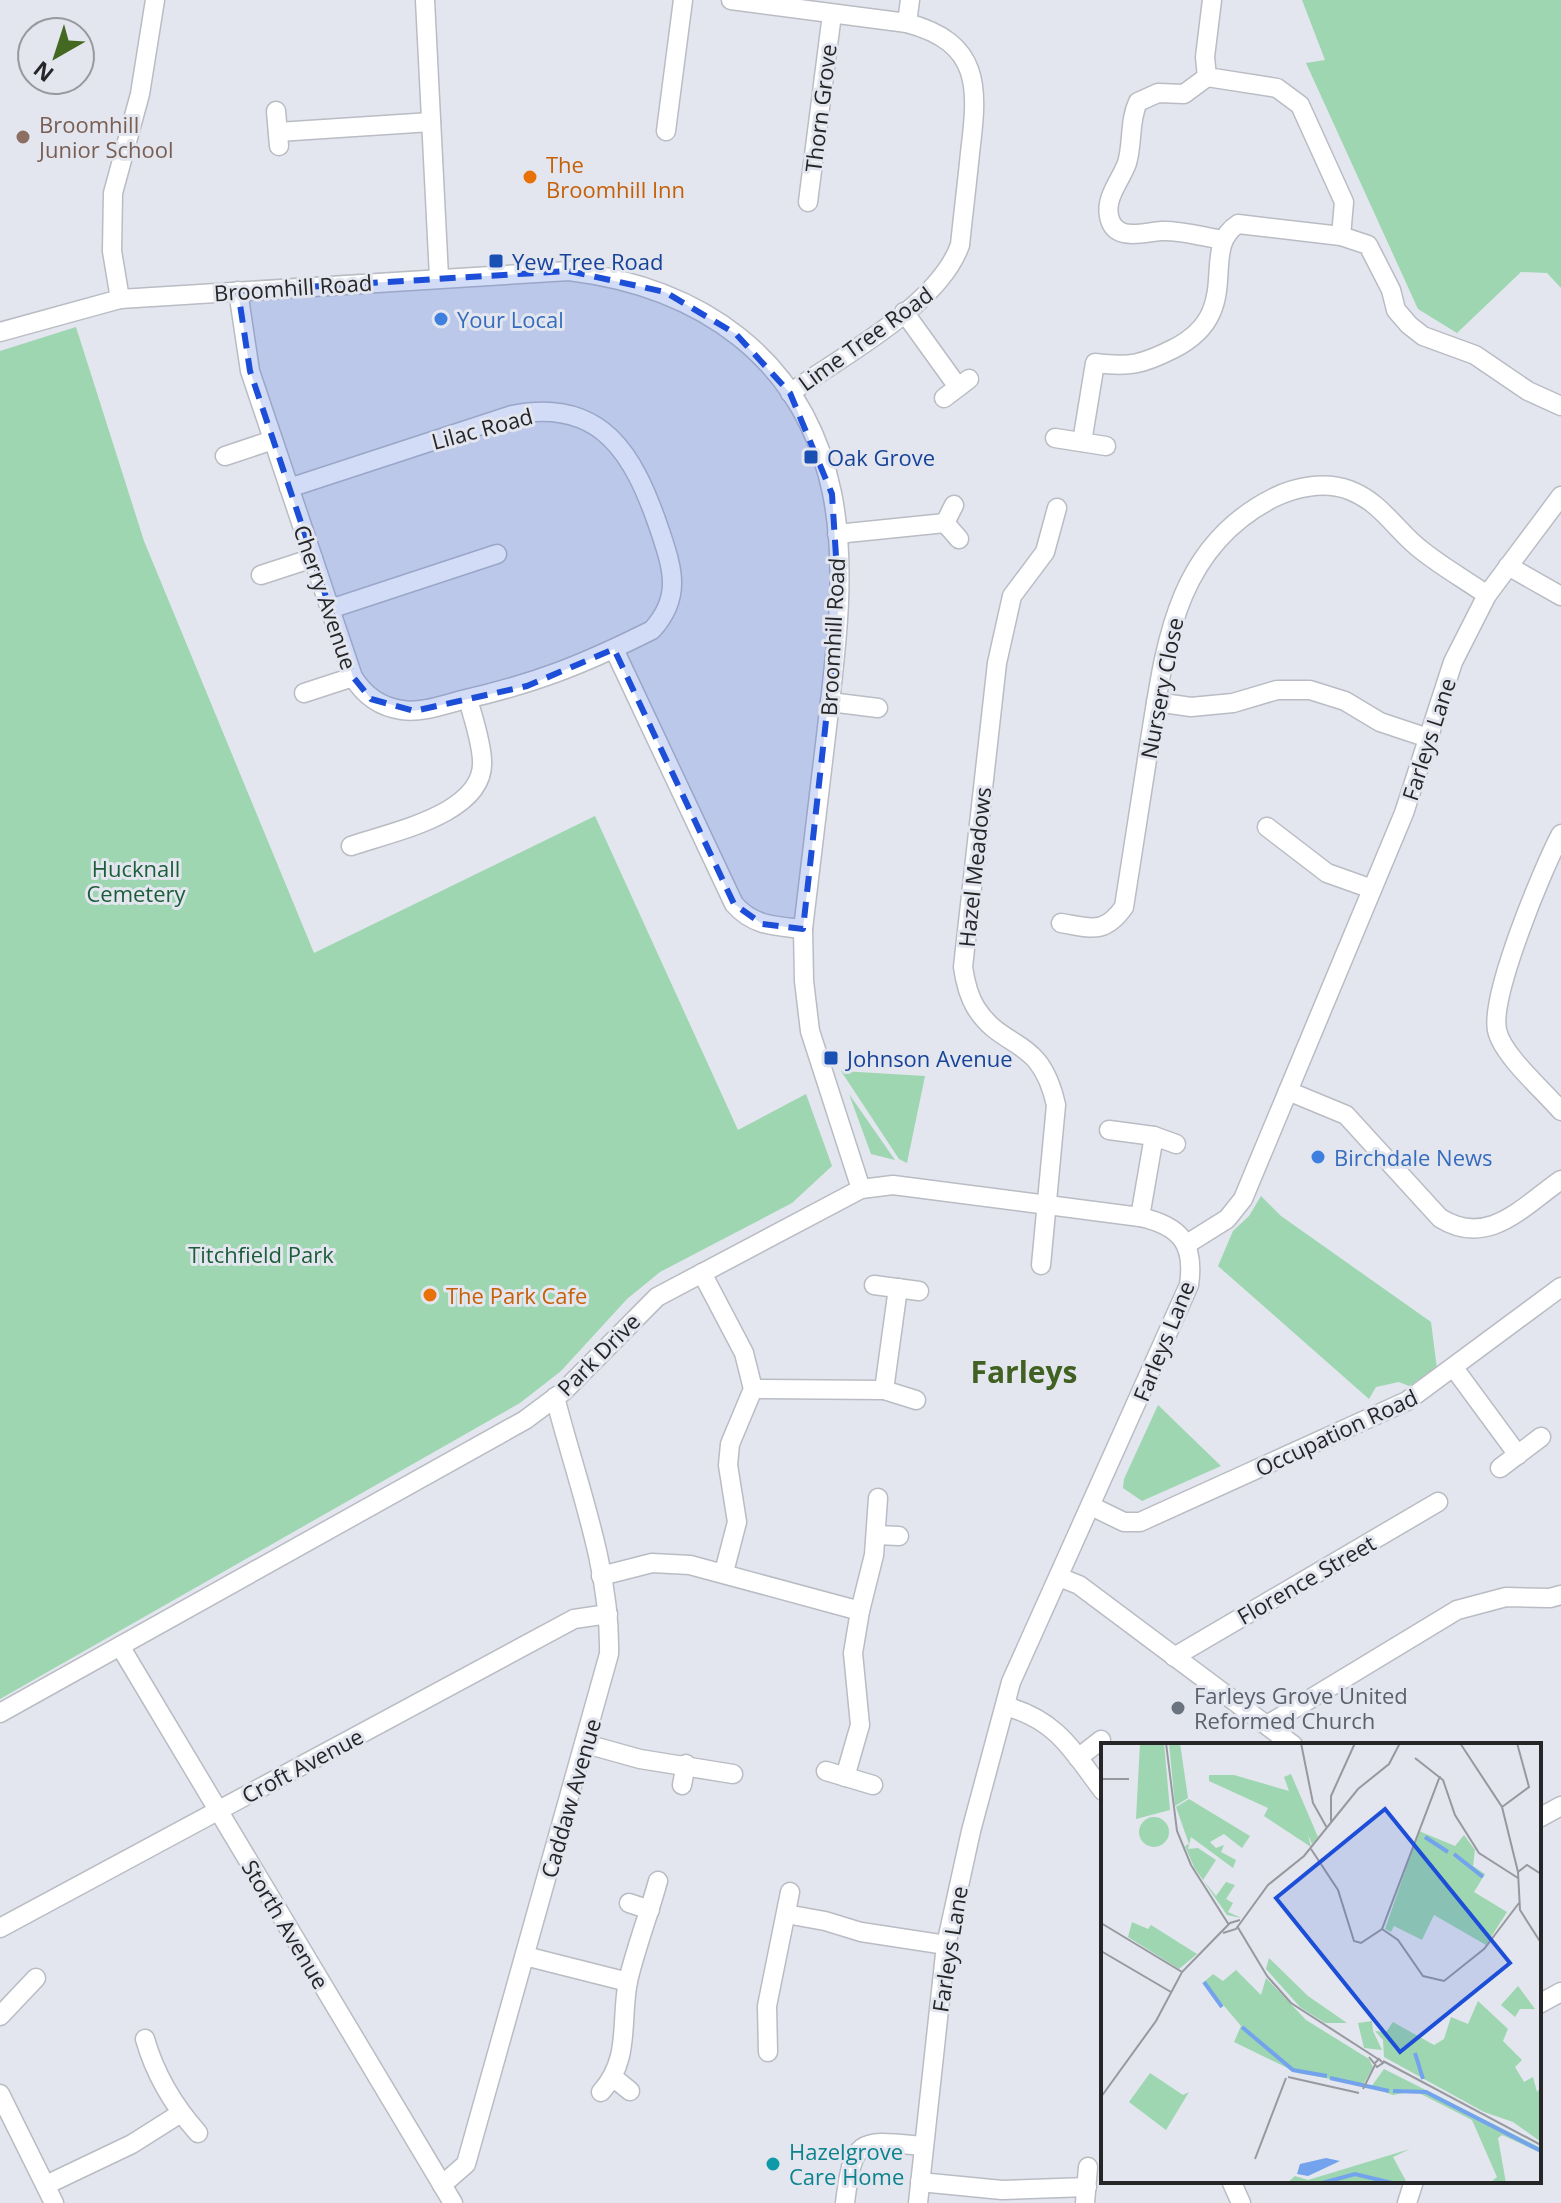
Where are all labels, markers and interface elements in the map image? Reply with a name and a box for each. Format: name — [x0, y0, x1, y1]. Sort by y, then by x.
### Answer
north arrow — [16, 16, 96, 96]
street label: Thorn Grove — [797, 42, 843, 174]
text: N — [26, 55, 59, 90]
place label: Broomhill Junior School — [37, 109, 174, 164]
marker: Broomhill Junior School — [14, 128, 32, 146]
place label: The Broomhill Inn — [546, 149, 685, 204]
marker: The Broomhill Inn — [521, 168, 539, 186]
place label: Yew Tree Road — [512, 246, 663, 276]
marker: Yew Tree Road — [487, 252, 505, 270]
street label: Broomhill Road — [213, 267, 373, 307]
street label: Lime Tree Road — [792, 279, 938, 397]
place label: Your Local — [457, 304, 564, 334]
marker: Your Local — [432, 310, 450, 328]
street label: Lilac Road — [428, 400, 536, 456]
place label: Oak Grove — [827, 442, 935, 472]
marker: Oak Grove — [802, 448, 820, 466]
street label: Cherry Avenue — [287, 521, 365, 673]
street label: Broomhill Road — [813, 557, 851, 717]
street label: Nursery Close — [1133, 615, 1189, 761]
street label: Farleys Lane — [1394, 674, 1462, 804]
street label: Hazel Meadows — [951, 785, 997, 949]
park label: Hucknall Cemetery — [86, 853, 187, 908]
place label: Johnson Avenue — [845, 1043, 1013, 1073]
marker: Johnson Avenue — [822, 1049, 840, 1067]
place label: Birchdale News — [1334, 1142, 1493, 1172]
marker: Birchdale News — [1309, 1148, 1327, 1166]
park label: Titchfield Park — [188, 1239, 334, 1269]
street label: Farleys Lane — [1125, 1276, 1201, 1406]
place label: The Park Cafe — [446, 1280, 587, 1310]
marker: The Park Cafe — [421, 1286, 439, 1304]
street label: Park Drive — [550, 1306, 646, 1402]
district label: Farleys — [970, 1351, 1078, 1392]
street label: Occupation Road — [1250, 1381, 1422, 1483]
street label: Florence Street — [1231, 1527, 1381, 1631]
place label: Farleys Grove United Reformed Church — [1194, 1680, 1408, 1735]
marker: Farleys Grove United Reformed Church — [1169, 1699, 1187, 1717]
street label: Caddaw Avenue — [533, 1715, 607, 1881]
street label: Croft Avenue — [236, 1720, 368, 1810]
inset map — [1101, 1743, 1541, 2183]
street label: Storth Avenue — [236, 1854, 336, 1994]
street label: Farleys Lane — [924, 1884, 974, 2014]
place label: Hazelgrove Care Home — [789, 2136, 904, 2191]
marker: Hazelgrove Care Home — [764, 2155, 782, 2173]

